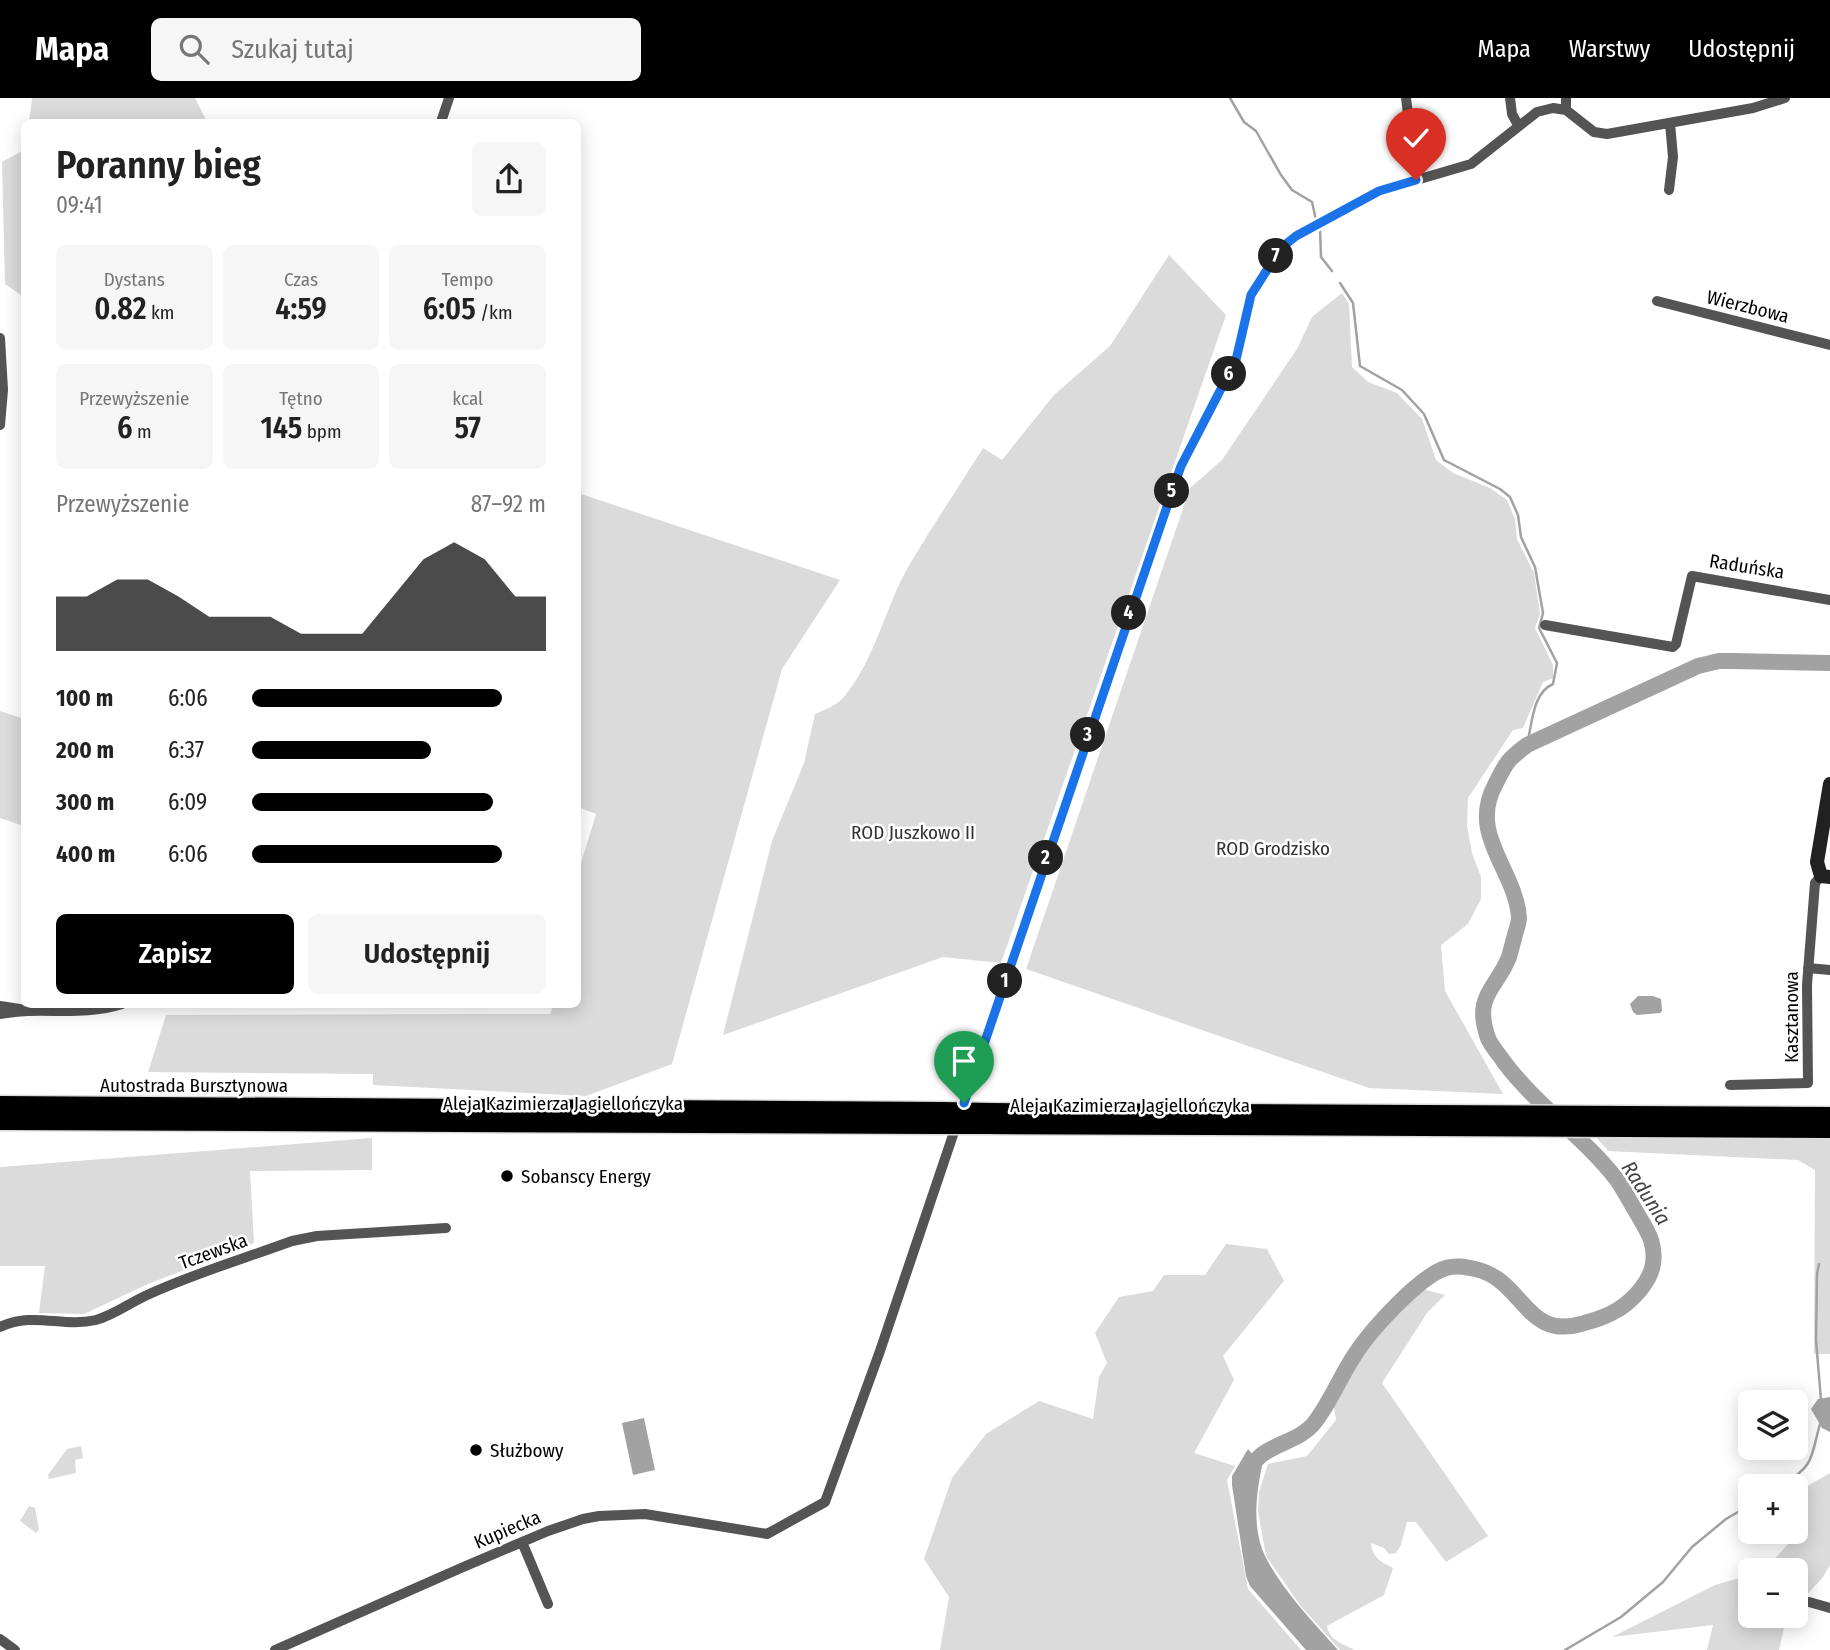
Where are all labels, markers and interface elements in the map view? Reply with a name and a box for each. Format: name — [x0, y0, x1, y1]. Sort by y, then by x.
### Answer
search box — [151, 18, 641, 81]
text: Mapa — [35, 29, 109, 69]
icon: search — [175, 30, 213, 68]
text: Szukaj tutaj — [231, 34, 354, 65]
text: Mapa — [1478, 35, 1531, 63]
text: Warstwy — [1569, 35, 1650, 63]
text: Udostępnij — [1688, 35, 1795, 63]
pin — [1386, 108, 1446, 180]
icon: check — [1397, 119, 1435, 157]
text: Poranny bieg — [56, 142, 261, 188]
button: share — [472, 142, 546, 216]
text: 09:41 — [56, 191, 103, 219]
pin: 7 — [1258, 238, 1294, 274]
text: 7 — [1271, 244, 1280, 267]
text: Dystans — [104, 268, 165, 291]
text: Czas — [284, 268, 318, 291]
text: Tempo — [442, 268, 494, 291]
street label: Wierzbowa — [1704, 285, 1791, 328]
text: 0.82 — [94, 291, 146, 327]
text: 4:59 — [275, 291, 327, 327]
text: 6:05 — [423, 291, 476, 327]
text: km — [146, 301, 174, 324]
text: /km — [476, 301, 513, 324]
pin: 6 — [1212, 356, 1246, 392]
text: 6 — [1224, 362, 1233, 385]
text: Przewyższenie — [79, 387, 189, 410]
text: Tętno — [279, 387, 323, 410]
text: kcal — [452, 387, 483, 410]
text: 6 — [117, 410, 133, 446]
text: 145 — [260, 410, 302, 446]
text: 57 — [454, 410, 481, 446]
text: m — [133, 420, 152, 443]
text: bpm — [302, 420, 342, 443]
pin: 5 — [1154, 474, 1190, 508]
text: 5 — [1167, 479, 1176, 502]
text: Przewyższenie — [56, 490, 189, 518]
text: 87–92 m — [471, 490, 546, 518]
street label: Raduńska — [1708, 549, 1786, 584]
pin: 4 — [1112, 596, 1146, 630]
text: 4 — [1124, 601, 1133, 624]
text: 100 m — [56, 684, 113, 712]
text: 6:06 — [168, 684, 208, 712]
pin: 3 — [1070, 718, 1106, 752]
text: 3 — [1083, 723, 1092, 746]
text: 200 m — [56, 736, 114, 764]
text: 6:37 — [168, 736, 204, 764]
text: 300 m — [56, 788, 114, 816]
text: 6:09 — [168, 788, 207, 816]
park label: ROD Juszkowo II — [851, 821, 975, 844]
park label: ROD Grodzisko — [1216, 837, 1330, 860]
text: 400 m — [56, 840, 115, 868]
text: 6:06 — [168, 840, 208, 868]
pin: 2 — [1028, 840, 1064, 876]
text: 2 — [1041, 846, 1050, 869]
button: Zapisz — [56, 914, 294, 994]
button: Udostępnij — [308, 914, 546, 994]
pin: 1 — [988, 964, 1023, 998]
text: 1 — [1000, 969, 1009, 992]
street label: Kasztanowa — [1780, 971, 1803, 1063]
pin — [934, 1031, 994, 1103]
icon: arrive — [945, 1042, 983, 1080]
street label: Autostrada Bursztynowa — [100, 1074, 288, 1097]
street label: Aleja Kazimierza Jagiellończyka — [443, 1092, 683, 1115]
street label: Aleja Kazimierza Jagiellończyka — [1010, 1094, 1250, 1117]
water label: Radunia — [1616, 1156, 1676, 1230]
place label: Sobanscy Energy — [521, 1165, 651, 1188]
marker: Sobanscy Energy — [499, 1168, 515, 1184]
street label: Tczewska — [176, 1229, 251, 1274]
map controls — [1738, 1390, 1808, 1628]
button: layers — [1738, 1390, 1808, 1460]
place label: Służbowy — [490, 1439, 564, 1462]
marker: Służbowy — [468, 1442, 484, 1458]
button: + — [1738, 1474, 1808, 1544]
street label: Kupiecka — [470, 1505, 544, 1554]
button: − — [1738, 1558, 1808, 1628]

